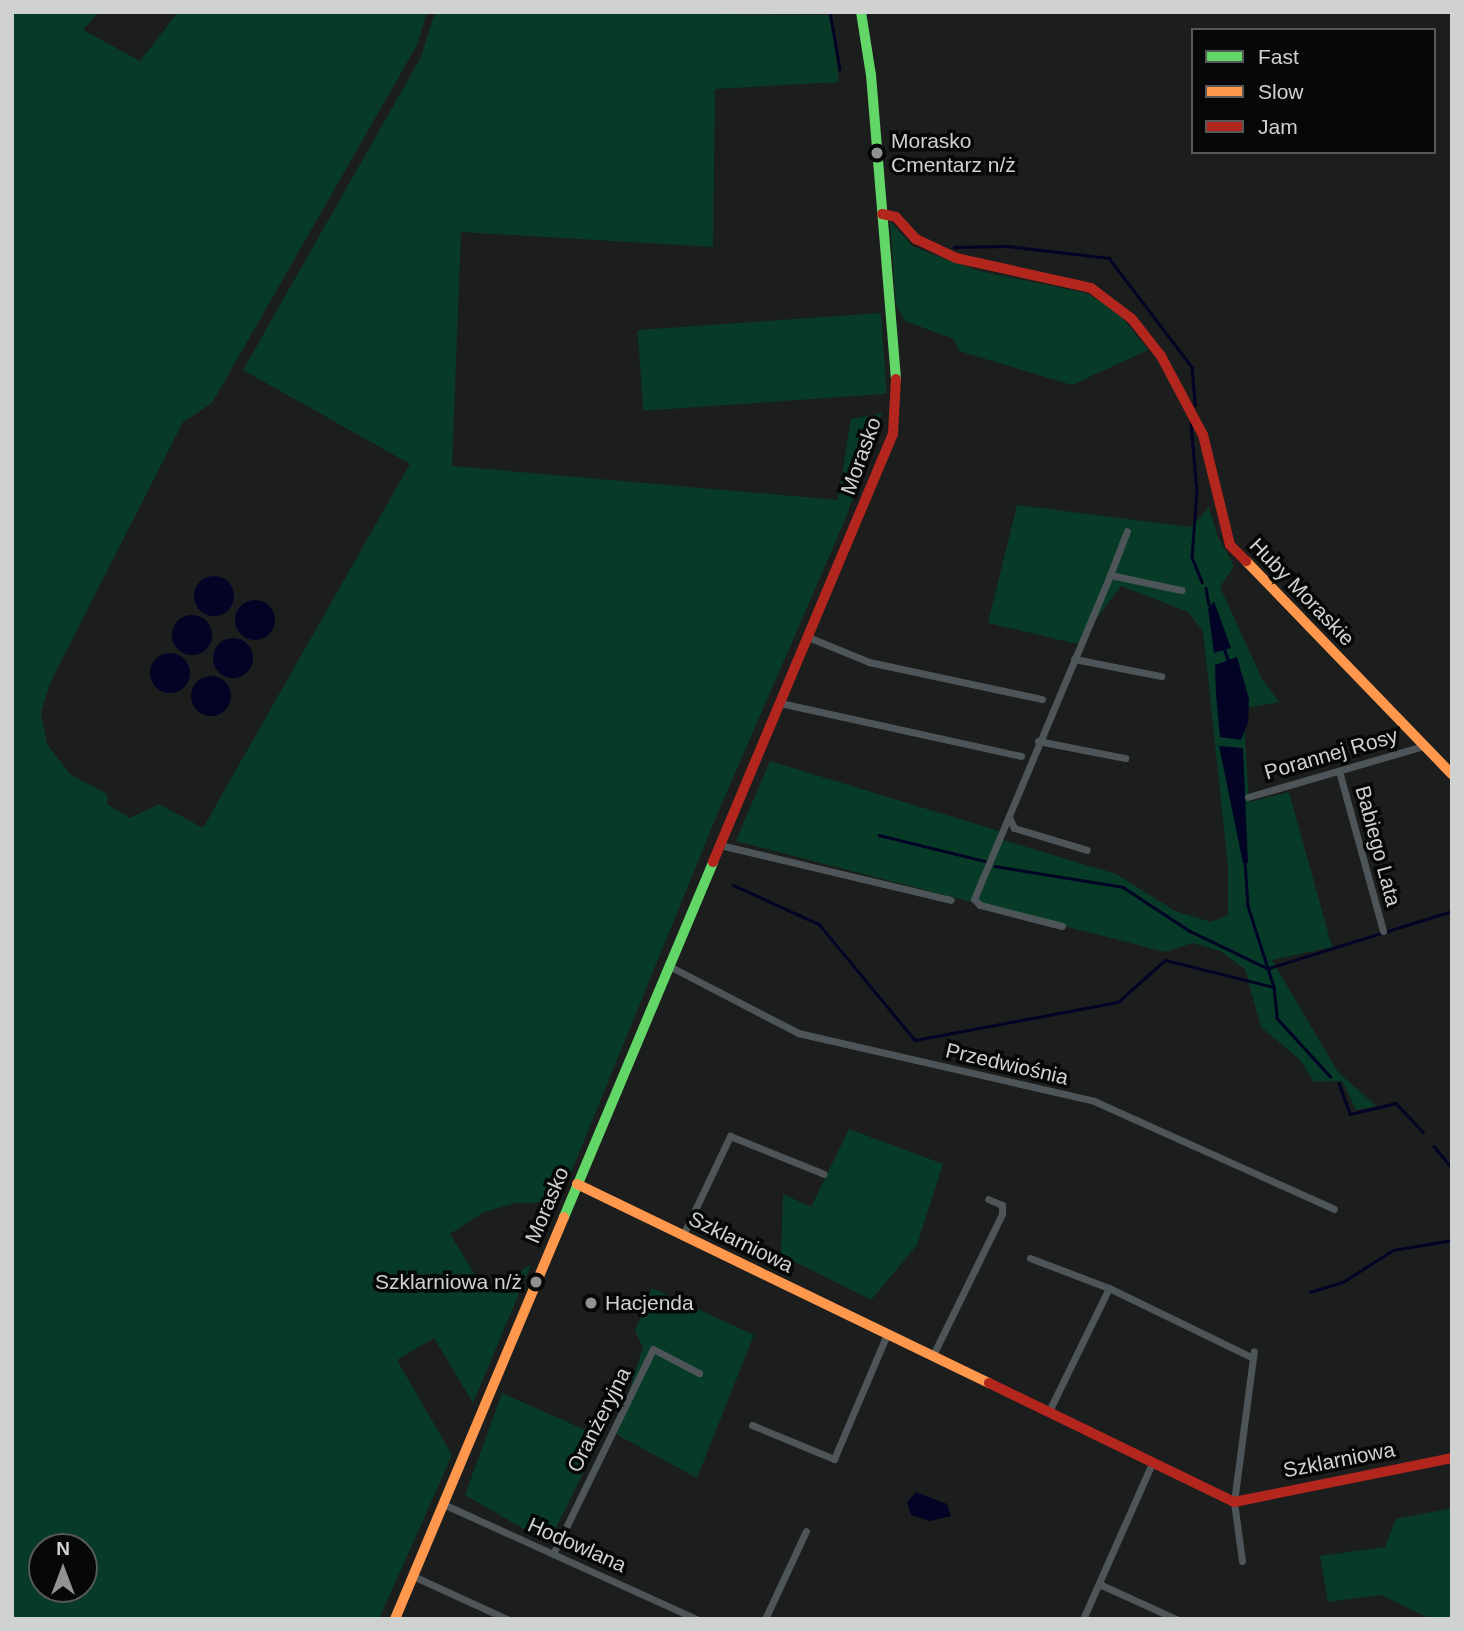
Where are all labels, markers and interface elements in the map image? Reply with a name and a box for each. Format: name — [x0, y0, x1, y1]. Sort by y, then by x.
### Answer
legend — [1191, 28, 1436, 154]
text: Fast — [1258, 45, 1299, 68]
text: Slow — [1258, 80, 1304, 103]
text: Jam — [1258, 115, 1298, 138]
place label: Morasko Cmentarz n/ż — [891, 128, 1016, 178]
marker: Morasko Cmentarz n/ż — [869, 145, 885, 161]
street label: Morasko — [835, 414, 887, 498]
street label: Huby Moraskie — [1244, 533, 1360, 651]
street label: Porannej Rosy — [1261, 723, 1401, 785]
street label: Babiego Lata — [1350, 783, 1406, 909]
street label: Przedwiośnia — [943, 1038, 1071, 1090]
street label: Morasko — [520, 1163, 574, 1247]
street label: Szklarniowa — [685, 1206, 797, 1278]
place label: Szklarniowa n/ż — [375, 1269, 522, 1295]
marker: Szklarniowa n/ż — [528, 1274, 544, 1290]
place label: Hacjenda — [605, 1290, 694, 1316]
marker: Hacjenda — [583, 1295, 599, 1311]
street label: Oranżeryjna — [562, 1363, 636, 1477]
street label: Szklarniowa — [1281, 1437, 1397, 1483]
street label: Hodowlana — [524, 1512, 630, 1578]
north arrow — [28, 1533, 98, 1603]
text: N — [56, 1538, 70, 1559]

